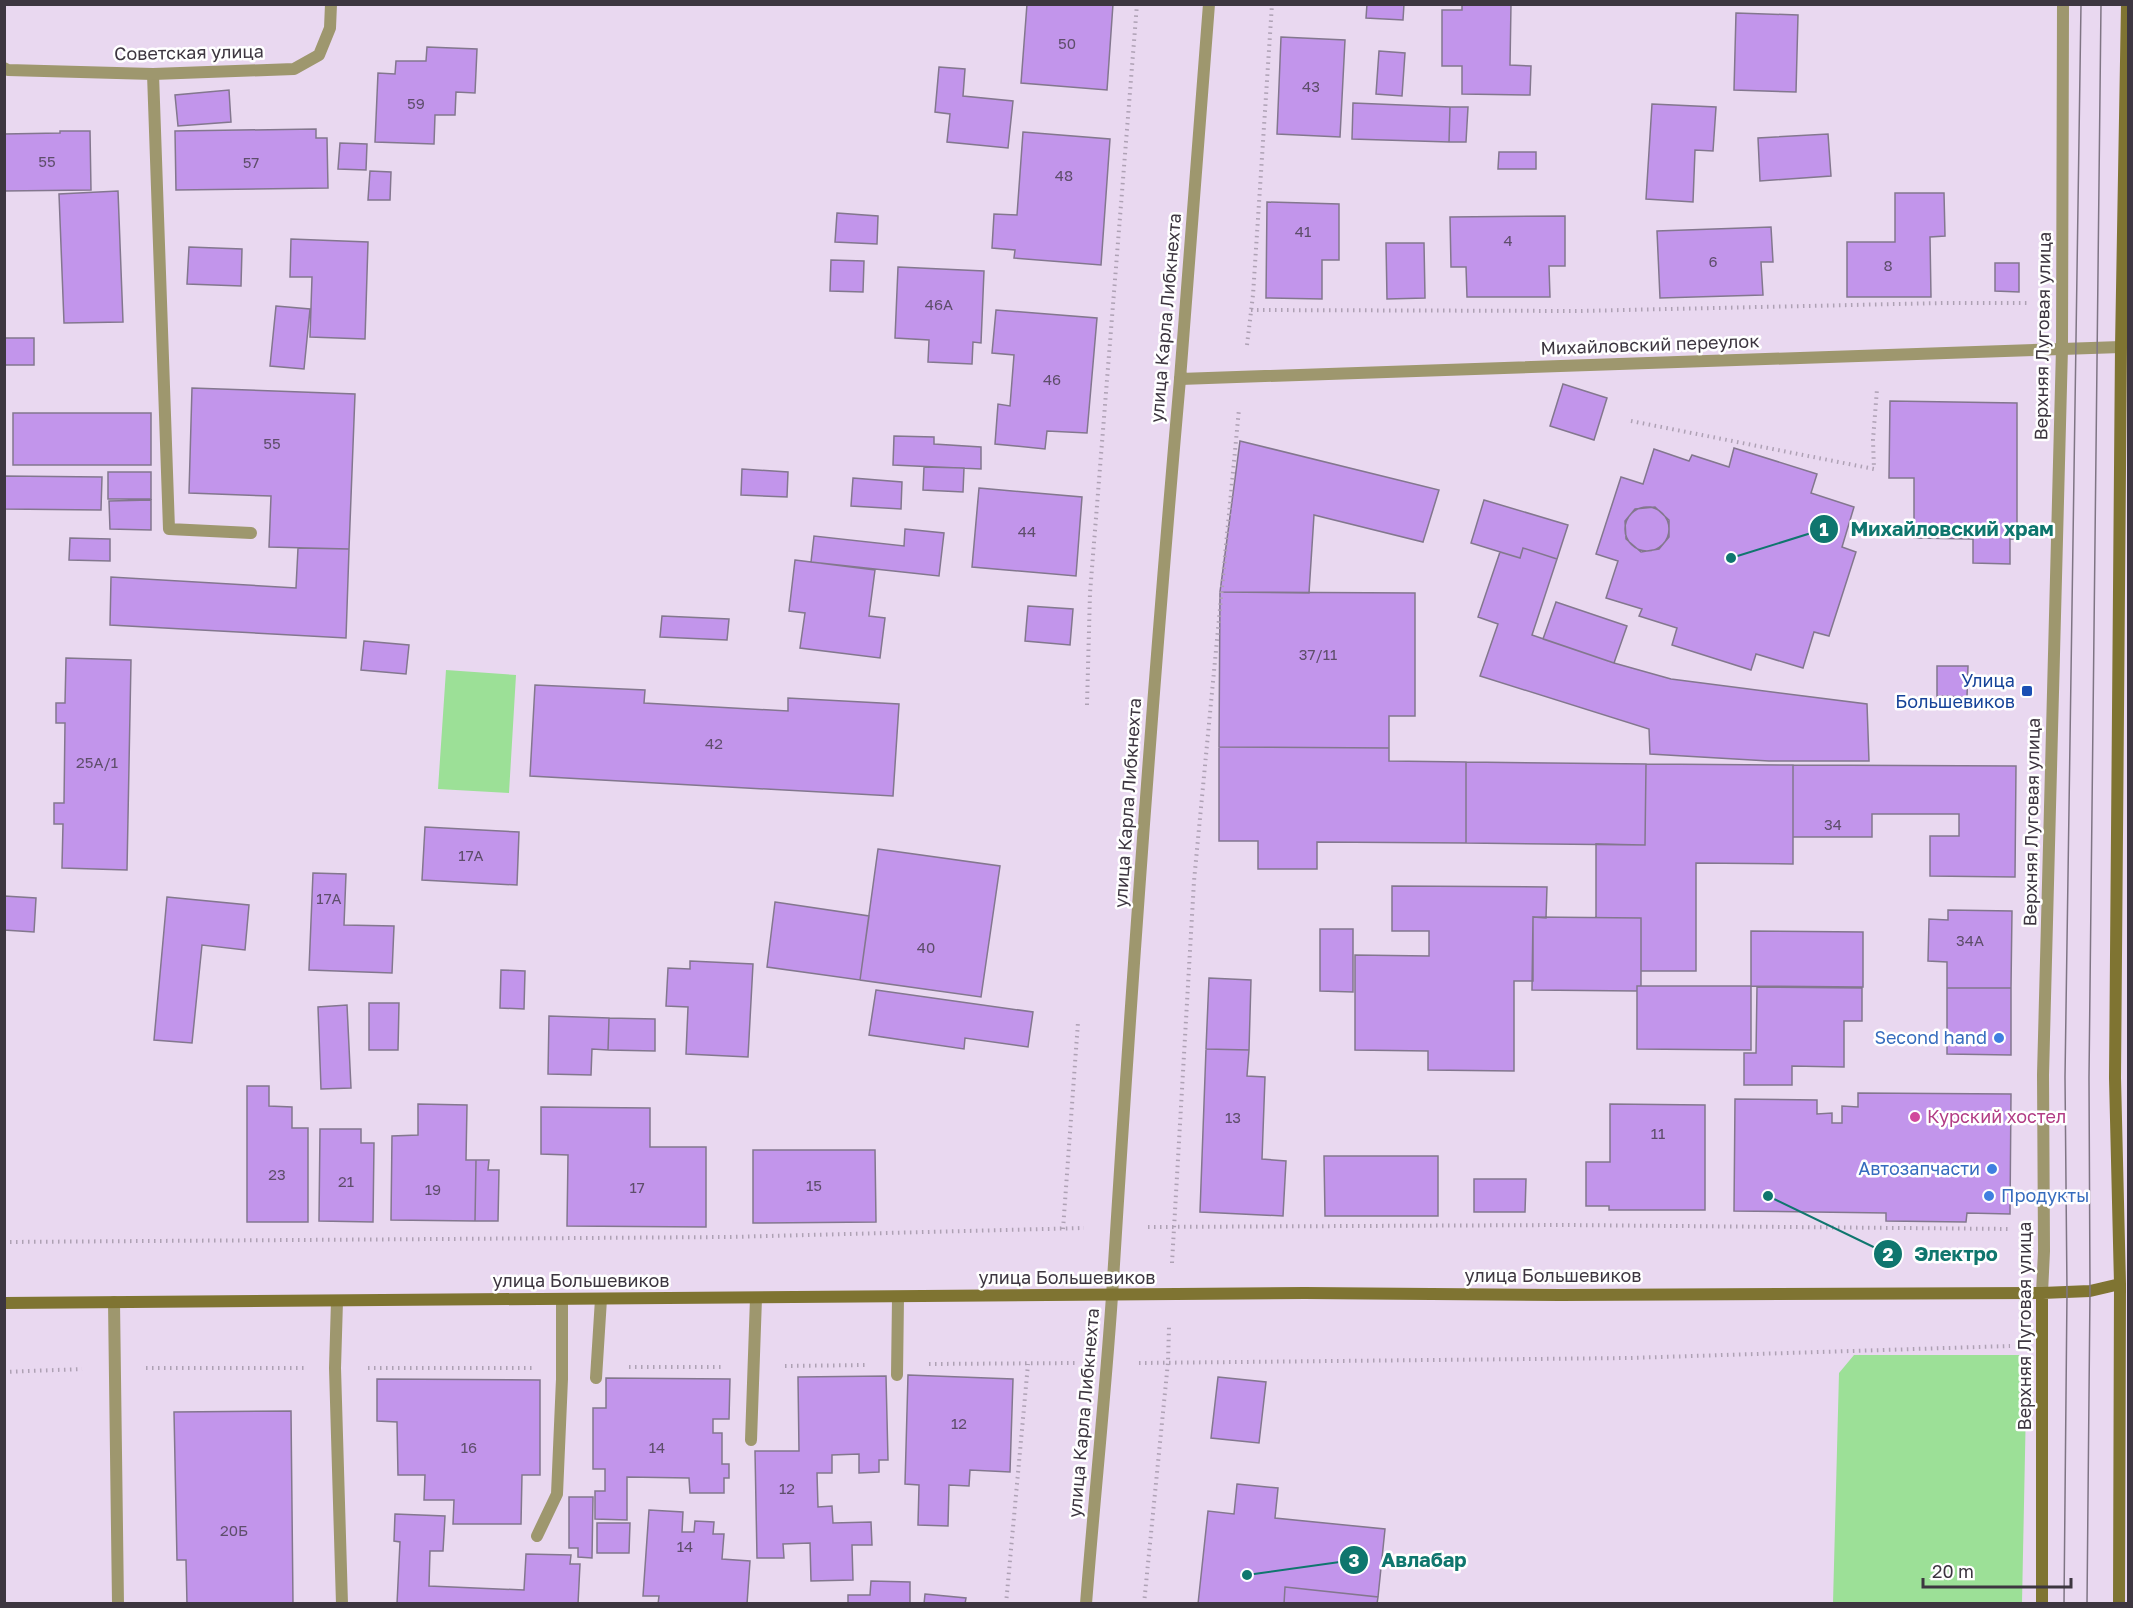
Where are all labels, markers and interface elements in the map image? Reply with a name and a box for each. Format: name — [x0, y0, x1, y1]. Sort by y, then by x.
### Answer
house number: 50 — [1058, 34, 1076, 52]
street label: Советская улица — [114, 40, 264, 64]
house number: 43 — [1302, 77, 1320, 95]
house number: 59 — [407, 94, 425, 112]
house number: 55 — [38, 152, 56, 170]
house number: 57 — [243, 153, 259, 171]
house number: 48 — [1055, 166, 1073, 184]
street label: улица Карла Либкнехта — [1145, 212, 1185, 424]
house number: 41 — [1295, 222, 1311, 240]
house number: 4 — [1503, 231, 1513, 249]
street label: Верхняя Луговая улица — [2029, 231, 2055, 441]
house number: 6 — [1708, 252, 1718, 270]
house number: 8 — [1883, 256, 1893, 274]
house number: 46А — [925, 295, 953, 313]
street label: Михайловский переулок — [1540, 329, 1760, 359]
house number: 46 — [1043, 370, 1061, 388]
house number: 55 — [263, 434, 281, 452]
callout: Михайловский храм — [1809, 510, 2066, 548]
text: Михайловский храм — [1850, 516, 2054, 540]
text: 1 — [1819, 518, 1829, 540]
house number: 44 — [1018, 522, 1036, 540]
house number: 37/11 — [1299, 645, 1337, 663]
place label: Улица Большевиков — [1895, 669, 2015, 712]
marker: Улица Большевиков — [2020, 684, 2034, 698]
street label: улица Карла Либкнехта — [1109, 697, 1145, 909]
street label: Верхняя Луговая улица — [2018, 717, 2044, 927]
house number: 42 — [705, 734, 723, 752]
house number: 25А/1 — [76, 753, 118, 771]
house number: 34 — [1824, 815, 1842, 833]
house number: 17А — [458, 846, 484, 864]
house number: 17А — [316, 889, 342, 907]
house number: 34А — [1956, 931, 1984, 949]
house number: 40 — [917, 938, 935, 956]
place label: Second hand — [1874, 1026, 1987, 1048]
marker: Second hand — [1992, 1031, 2006, 1045]
place label: Курский хостел — [1927, 1105, 2066, 1127]
house number: 13 — [1225, 1108, 1241, 1126]
marker: Курский хостел — [1908, 1110, 1922, 1124]
house number: 11 — [1651, 1124, 1665, 1142]
place label: Автозапчасти — [1858, 1157, 1980, 1179]
marker: Автозапчасти — [1985, 1162, 1999, 1176]
house number: 23 — [268, 1165, 286, 1183]
house number: 21 — [338, 1172, 354, 1190]
house number: 15 — [806, 1176, 822, 1194]
house number: 17 — [629, 1178, 645, 1196]
house number: 19 — [425, 1180, 441, 1198]
place label: Продукты — [2001, 1184, 2089, 1206]
marker: Продукты — [1982, 1189, 1996, 1203]
street label: Верхняя Луговая улица — [2013, 1222, 2035, 1430]
callout: Электро — [1873, 1235, 2010, 1273]
text: Электро — [1914, 1241, 1998, 1265]
text: 2 — [1883, 1243, 1894, 1265]
street label: улица Большевиков — [1465, 1264, 1641, 1286]
street label: улица Большевиков — [979, 1266, 1155, 1288]
street label: улица Большевиков — [493, 1269, 669, 1291]
street label: улица Карла Либкнехта — [1063, 1307, 1103, 1519]
house number: 12 — [951, 1414, 967, 1432]
house number: 16 — [461, 1438, 477, 1456]
house number: 14 — [649, 1438, 665, 1456]
house number: 12 — [779, 1479, 795, 1497]
house number: 20Б — [220, 1521, 248, 1539]
house number: 14 — [677, 1537, 693, 1555]
callout: Авлабар — [1339, 1541, 1478, 1579]
text: Авлабар — [1381, 1547, 1467, 1571]
text: 3 — [1349, 1549, 1360, 1571]
scale bar — [1923, 1551, 2072, 1589]
text: 20 m — [1932, 1560, 1974, 1582]

